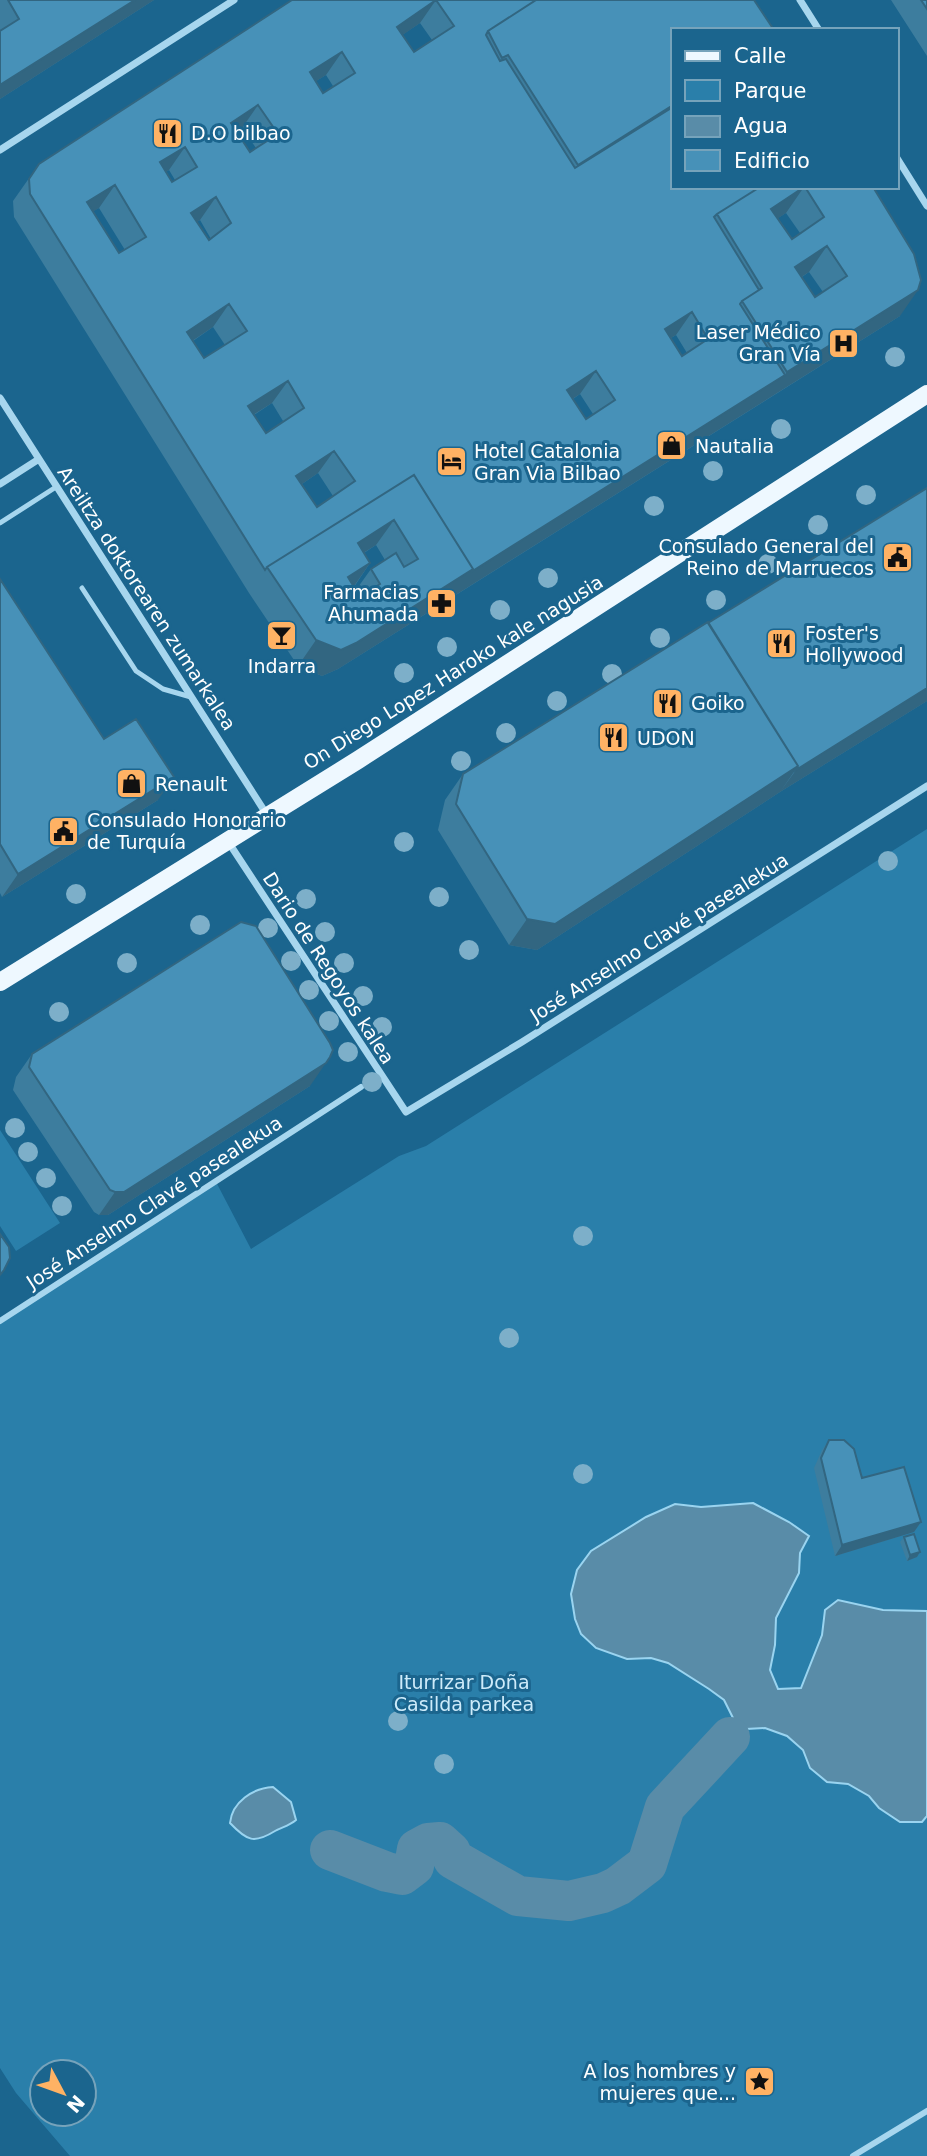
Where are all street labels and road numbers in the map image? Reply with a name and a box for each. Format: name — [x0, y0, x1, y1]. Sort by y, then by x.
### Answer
street label: Areiltza doktorearen zumarkalea — [53, 462, 241, 734]
street label: On Diego Lopez Haroko kale nagusia — [299, 570, 607, 774]
street label: José Anselmo Clavé pasealekua — [525, 848, 792, 1026]
street label: Dario de Regoyos kalea — [259, 868, 399, 1068]
street label: José Anselmo Clavé pasealekua — [21, 1111, 286, 1293]

